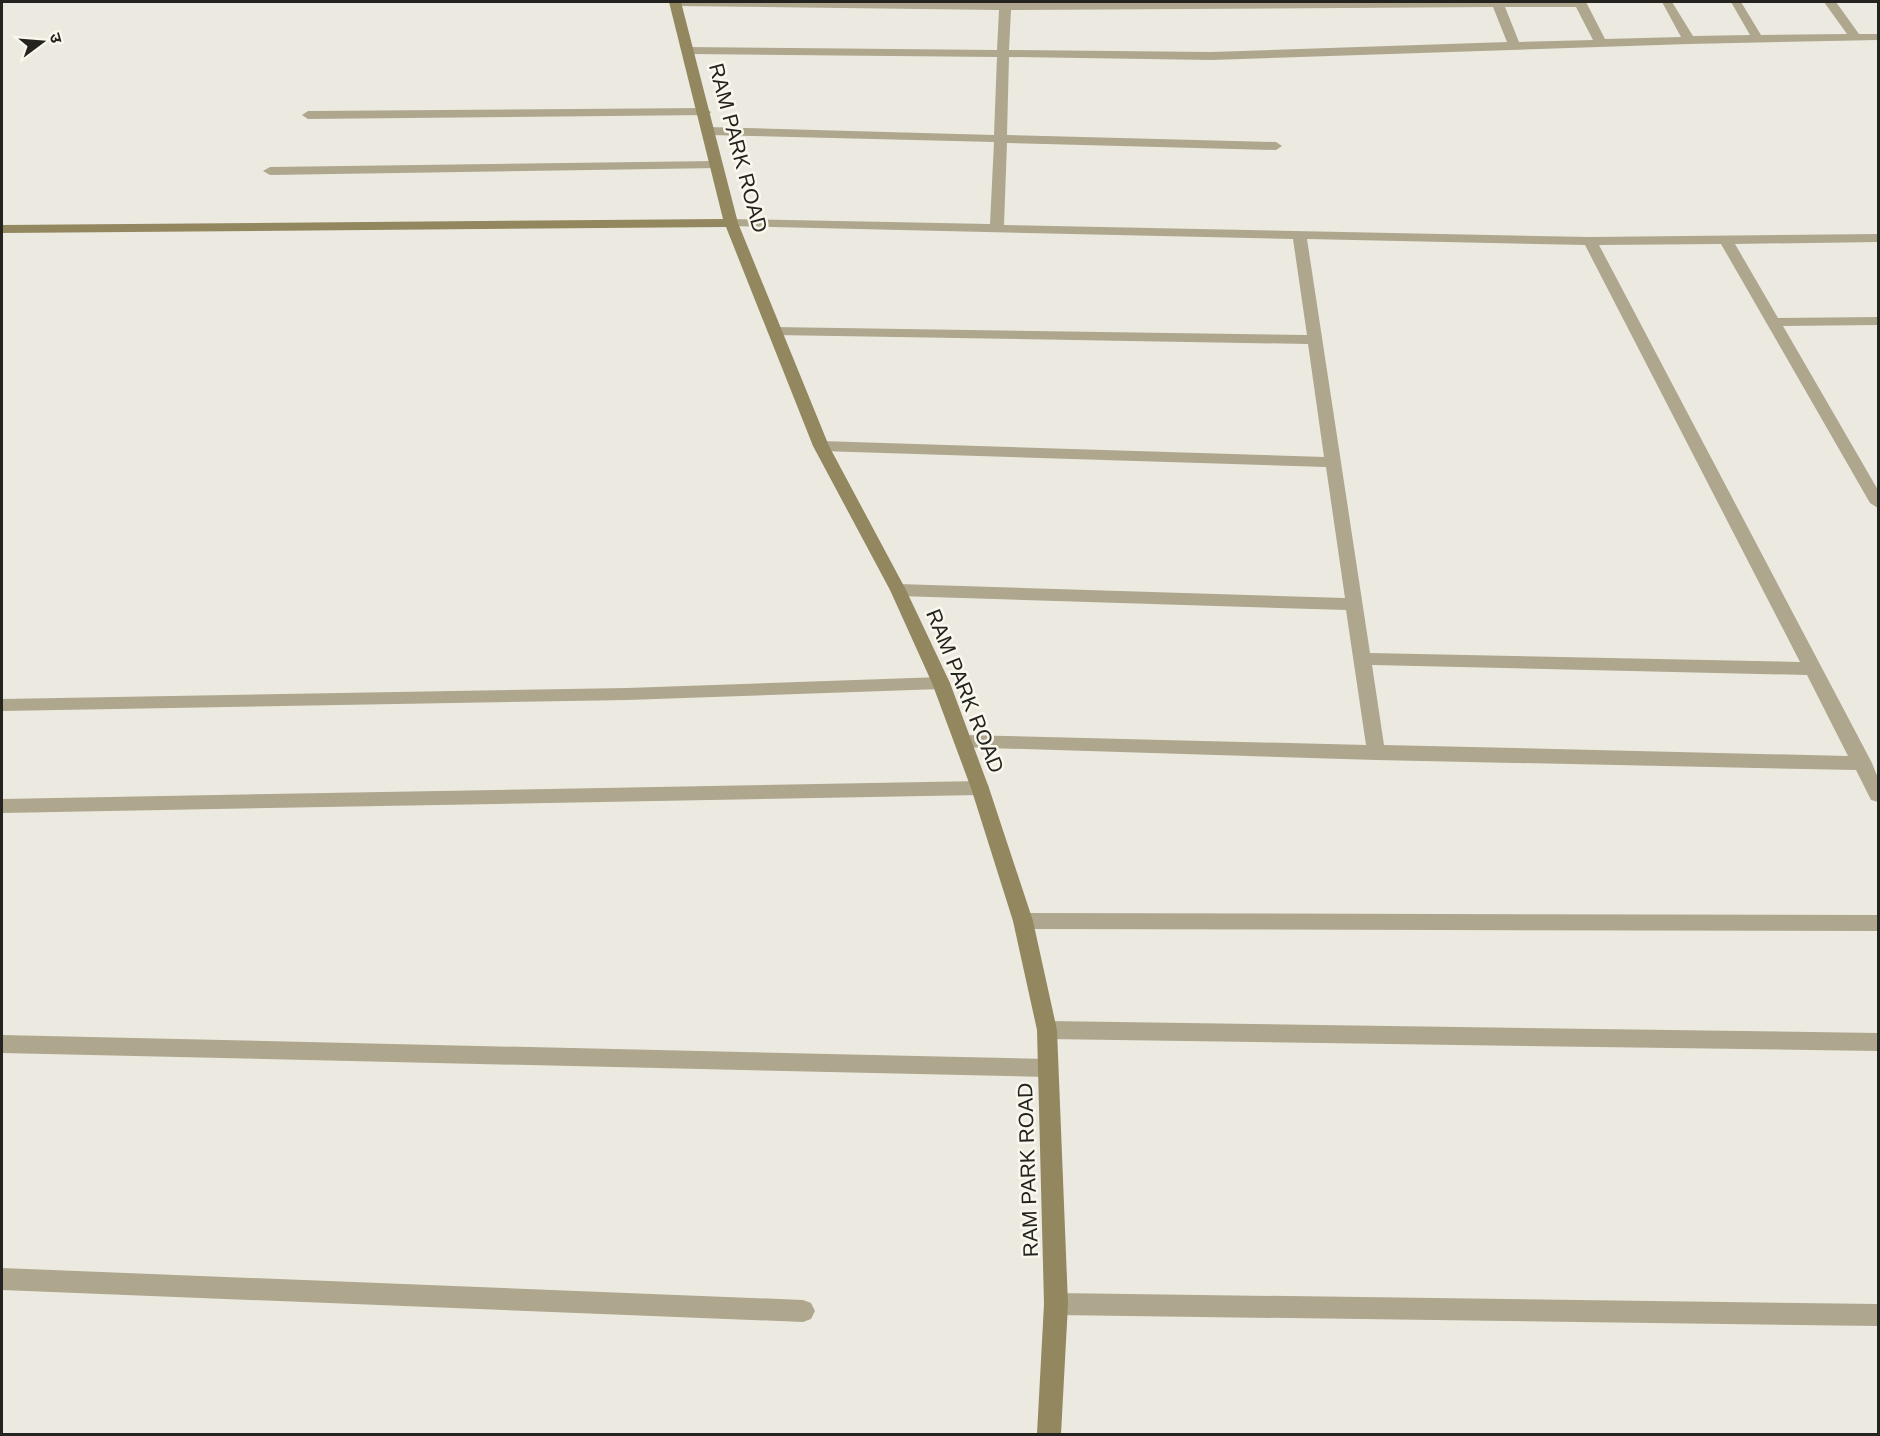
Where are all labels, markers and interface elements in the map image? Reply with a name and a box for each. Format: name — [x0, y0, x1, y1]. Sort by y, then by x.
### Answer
north arrow — [12, 12, 72, 72]
text: उ — [46, 31, 66, 45]
street label: RAM PARK ROAD — [705, 61, 772, 235]
street label: RAM PARK ROAD — [922, 606, 1009, 776]
street label: RAM PARK ROAD — [1013, 1082, 1042, 1258]

